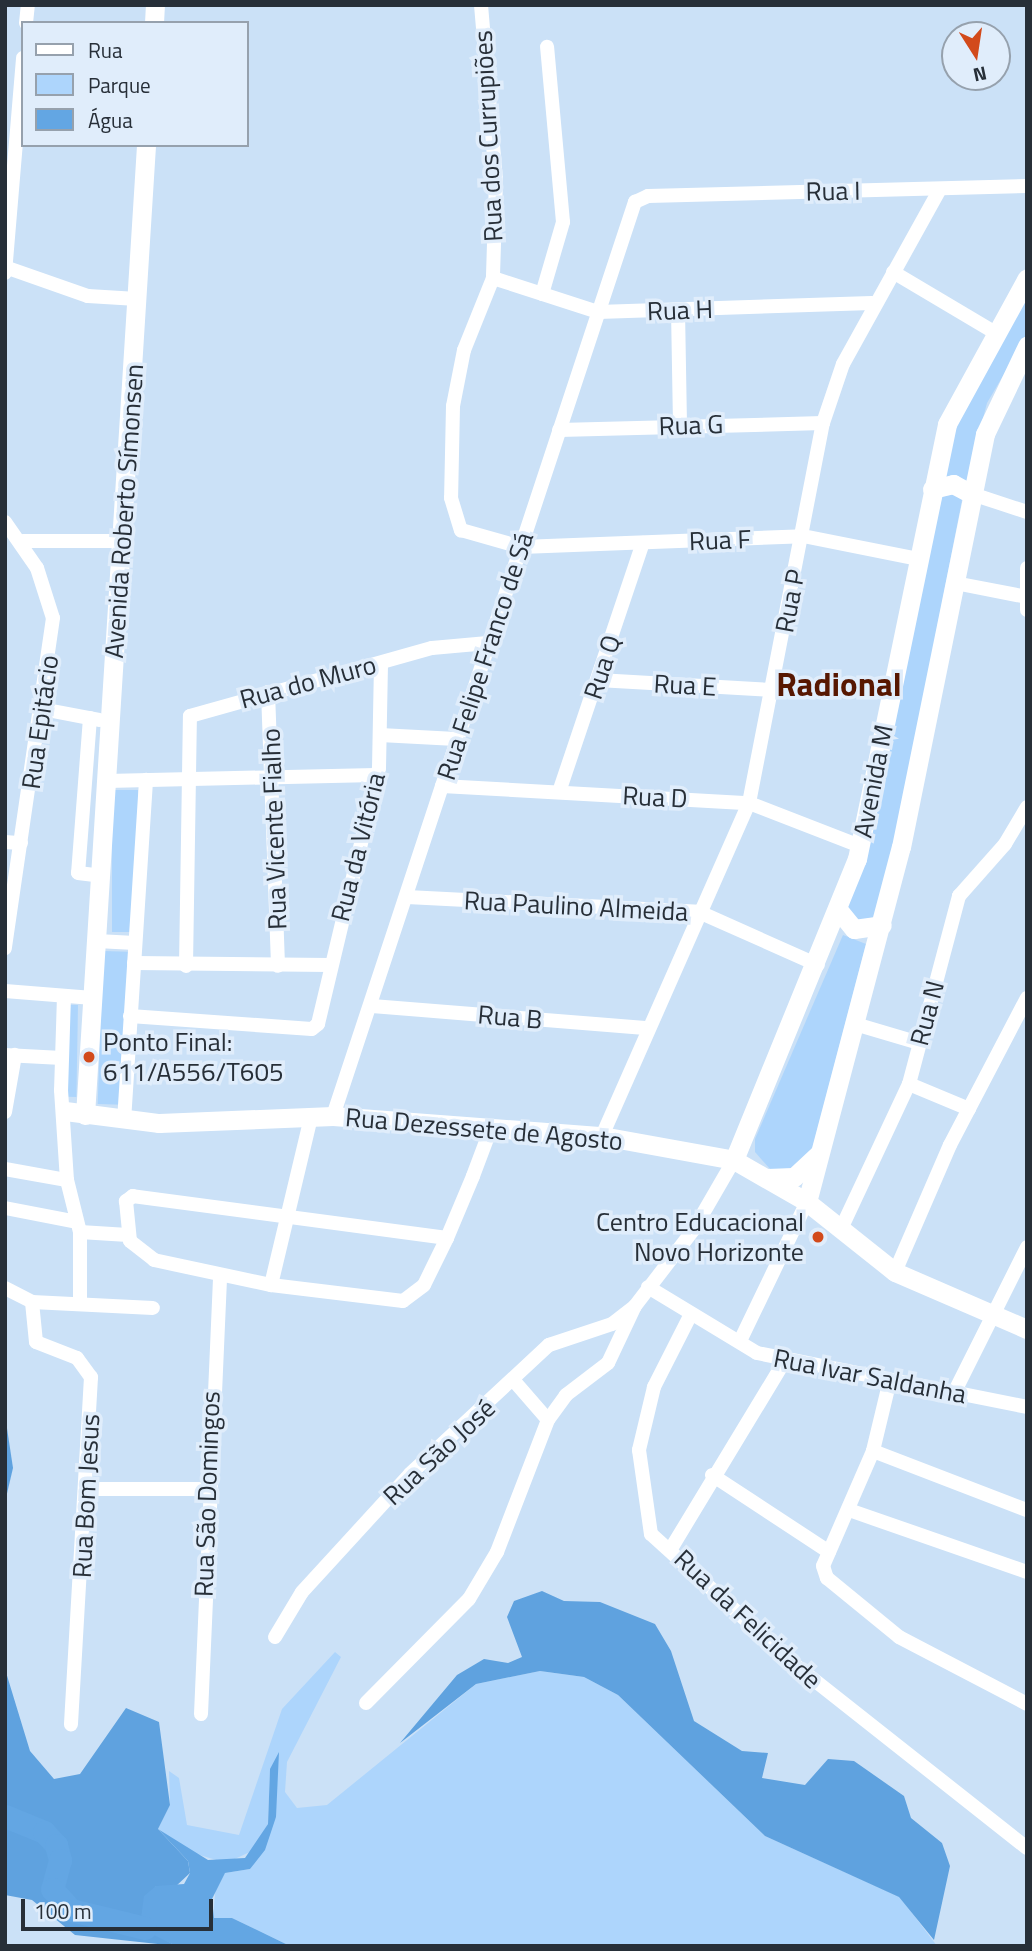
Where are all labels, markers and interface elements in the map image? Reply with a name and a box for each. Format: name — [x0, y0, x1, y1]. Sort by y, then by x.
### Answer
legend — [21, 21, 248, 147]
north arrow — [941, 21, 1011, 91]
street label: Rua dos Currupiões — [467, 30, 509, 242]
text: Rua — [88, 34, 123, 66]
text: N — [971, 60, 990, 91]
text: Parque — [88, 69, 151, 101]
text: Água — [88, 104, 133, 136]
street label: Rua I — [805, 175, 861, 207]
street label: Rua H — [646, 293, 714, 327]
street label: Avenida Roberto Símonsen — [98, 363, 150, 659]
street label: Rua G — [658, 408, 724, 442]
street label: Rua F — [688, 523, 752, 557]
street label: Rua Felipe Franco de Sá — [430, 528, 540, 784]
street label: Rua P — [769, 567, 811, 635]
street label: Rua Q — [577, 631, 627, 703]
street label: Rua do Muro — [236, 649, 380, 715]
street label: Rua Epitácio — [15, 653, 65, 791]
district label: Radional — [776, 665, 902, 705]
street label: Rua E — [653, 668, 717, 702]
street label: Avenida M — [847, 722, 899, 840]
street label: Rua Vicente Fialho — [255, 728, 293, 930]
street label: Rua da Vitória — [324, 769, 392, 925]
street label: Rua D — [622, 780, 688, 814]
street label: Rua Paulino Almeida — [463, 885, 689, 927]
street label: Rua N — [903, 977, 951, 1049]
street label: Rua B — [477, 999, 543, 1035]
place label: Ponto Final: 611/A556/T605 — [103, 1026, 284, 1088]
marker: Ponto Final: 611/A556/T605 — [81, 1049, 97, 1065]
street label: Rua Dezessete de Agosto — [344, 1101, 624, 1157]
place label: Centro Educacional Novo Horizonte — [596, 1206, 804, 1268]
marker: Centro Educacional Novo Horizonte — [810, 1229, 826, 1245]
street label: Rua Ivar Saldanha — [771, 1342, 969, 1410]
street label: Rua São Domingos — [188, 1390, 226, 1598]
street label: Rua São José — [377, 1392, 501, 1512]
street label: Rua Bom Jesus — [66, 1413, 106, 1579]
street label: Rua da Felicidade — [668, 1543, 828, 1695]
scale bar — [24, 1884, 217, 1928]
text: 100 m — [34, 1895, 91, 1927]

